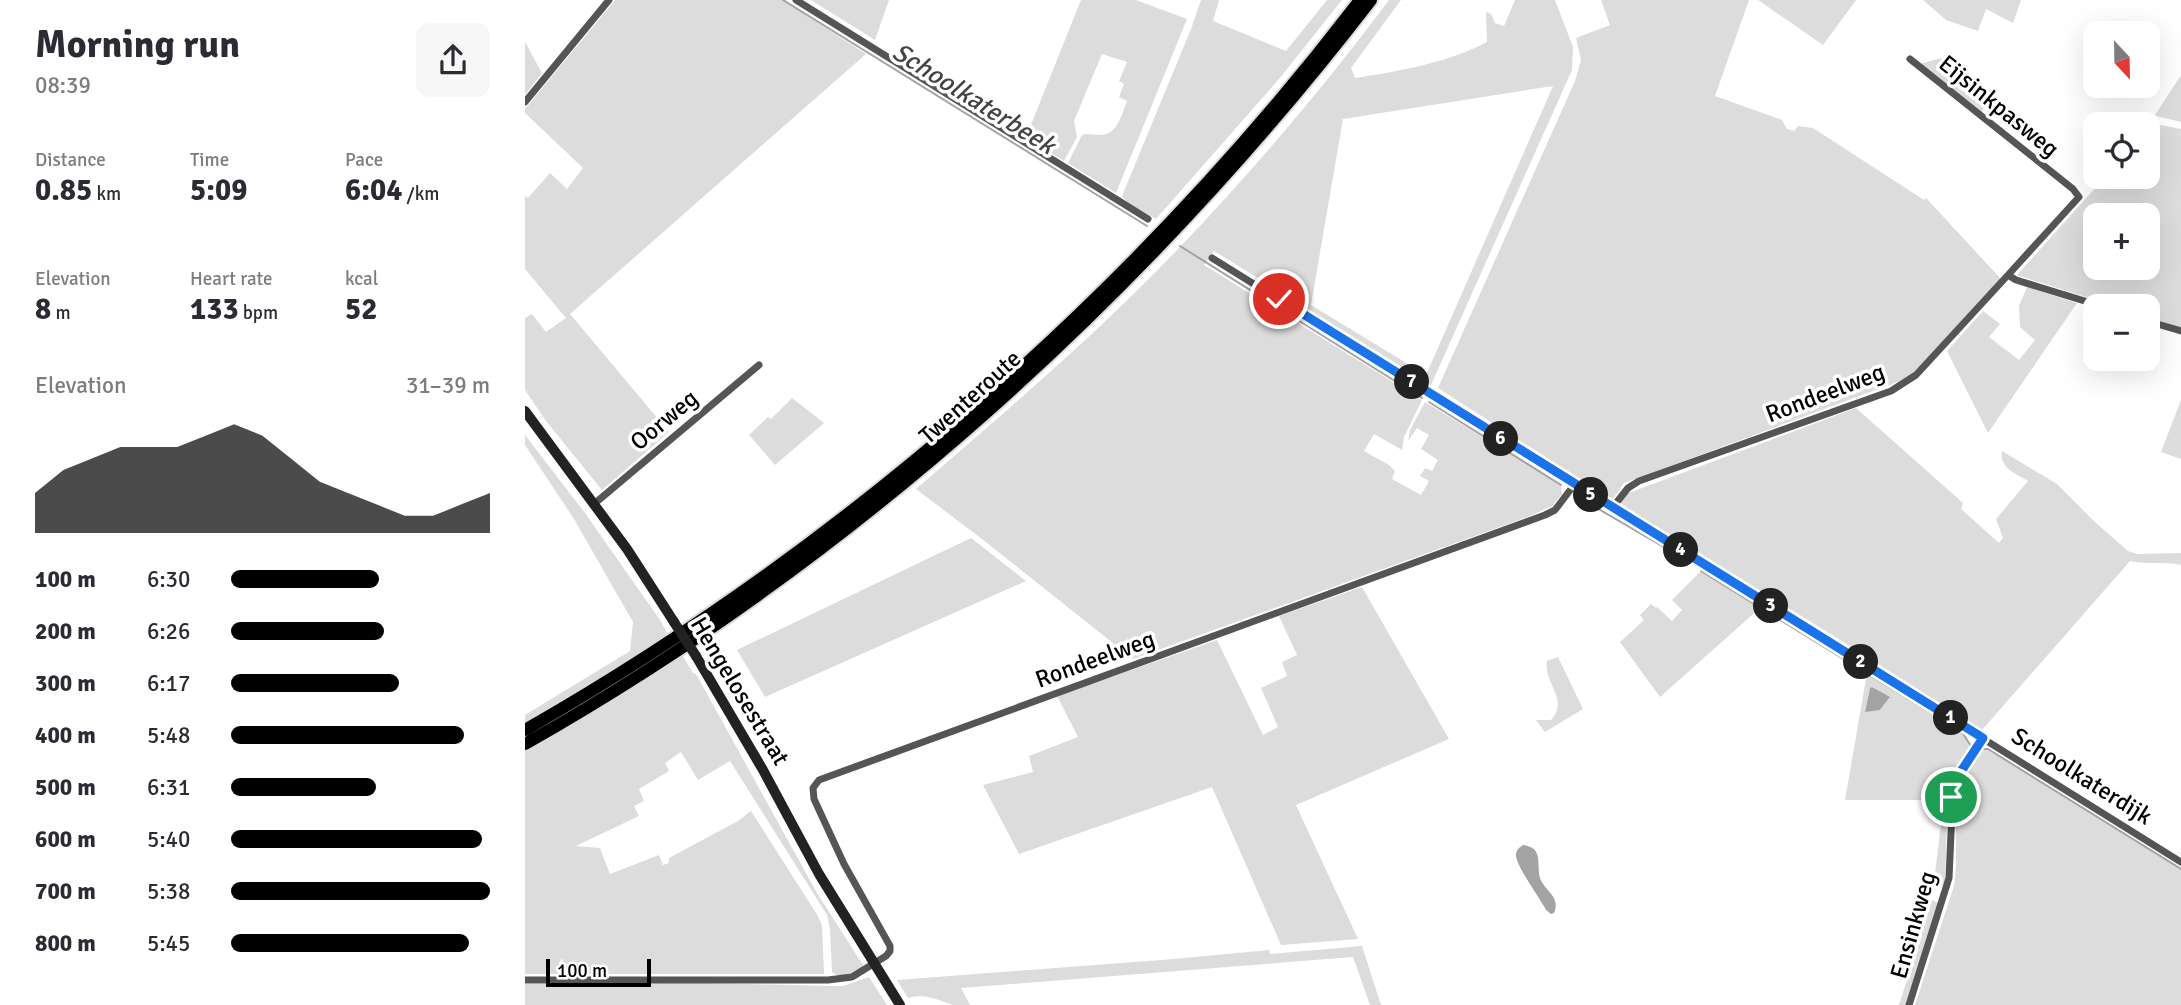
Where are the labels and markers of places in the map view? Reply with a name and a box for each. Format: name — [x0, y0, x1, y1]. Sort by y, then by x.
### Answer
pin — [1249, 269, 1309, 329]
pin: 7 — [1395, 364, 1429, 400]
pin: 6 — [1483, 422, 1518, 457]
pin: 5 — [1573, 477, 1609, 512]
pin: 4 — [1663, 532, 1699, 568]
pin: 3 — [1753, 588, 1789, 624]
pin: 2 — [1843, 644, 1879, 680]
pin: 1 — [1933, 700, 1969, 736]
pin — [1921, 767, 1981, 827]

